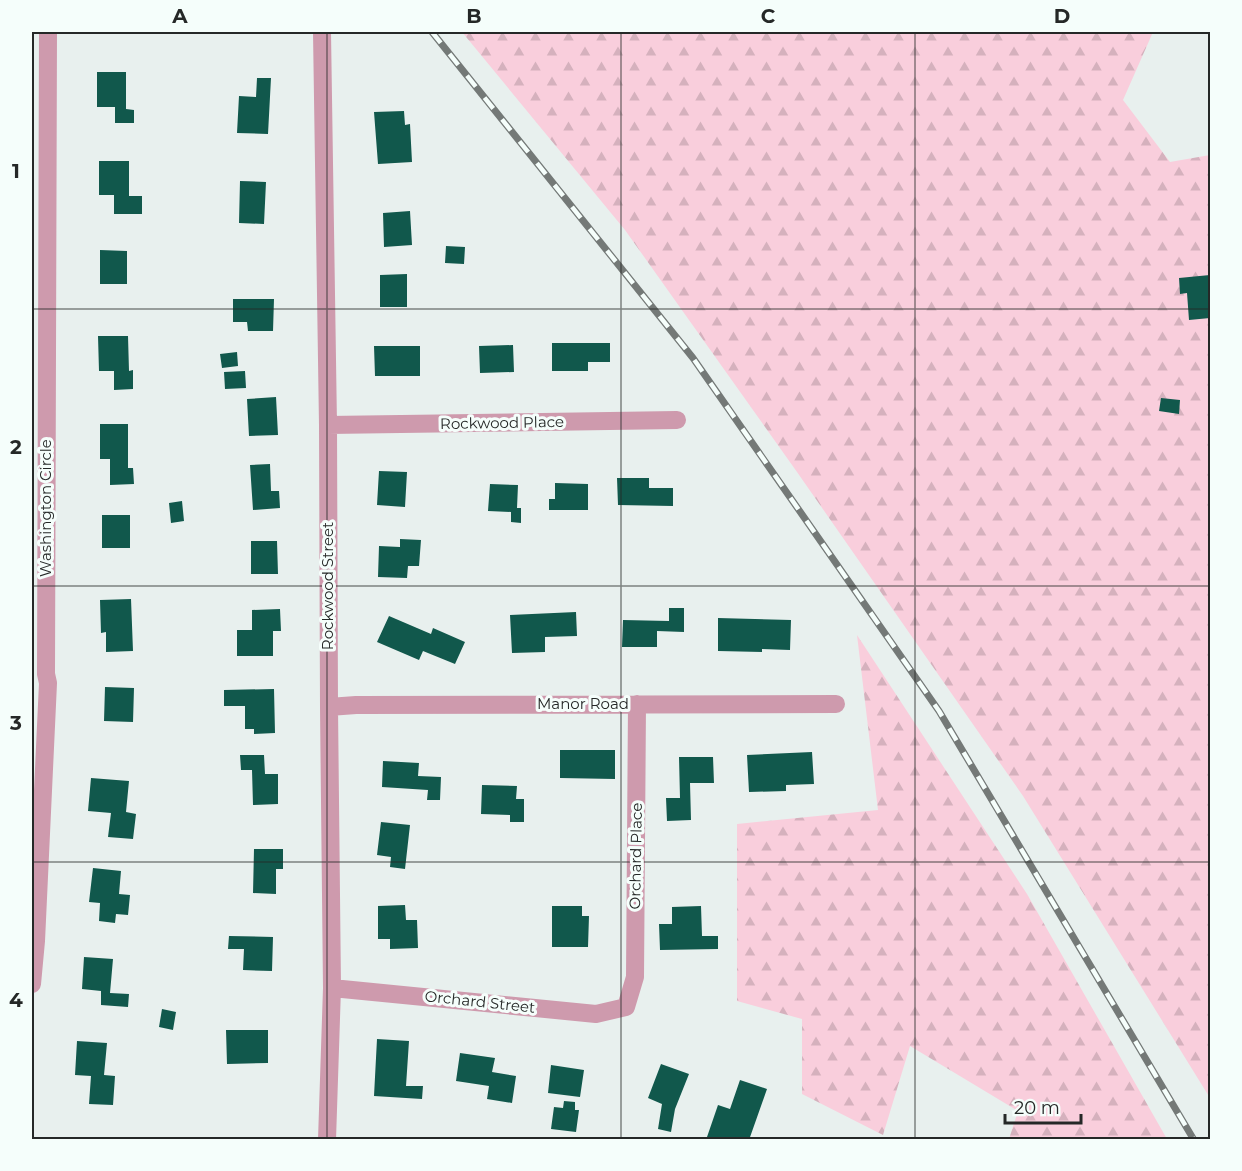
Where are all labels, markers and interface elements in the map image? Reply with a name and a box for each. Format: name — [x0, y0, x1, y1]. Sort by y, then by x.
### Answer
text: A — [171, 4, 188, 28]
text: B — [466, 4, 482, 28]
text: C — [761, 4, 776, 28]
text: D — [1054, 4, 1070, 28]
text: 1 — [12, 159, 20, 183]
street label: Rockwood Place — [440, 412, 564, 433]
text: 2 — [10, 435, 22, 459]
street label: Washington Circle — [36, 439, 55, 577]
street label: Rockwood Street — [318, 522, 337, 650]
street label: Manor Road — [537, 694, 629, 713]
text: 3 — [9, 711, 22, 735]
street label: Orchard Place — [625, 802, 646, 909]
street label: Orchard Street — [424, 986, 536, 1017]
text: 4 — [9, 988, 23, 1012]
scale bar — [1005, 1087, 1082, 1125]
text: 20 m — [1014, 1097, 1060, 1119]

